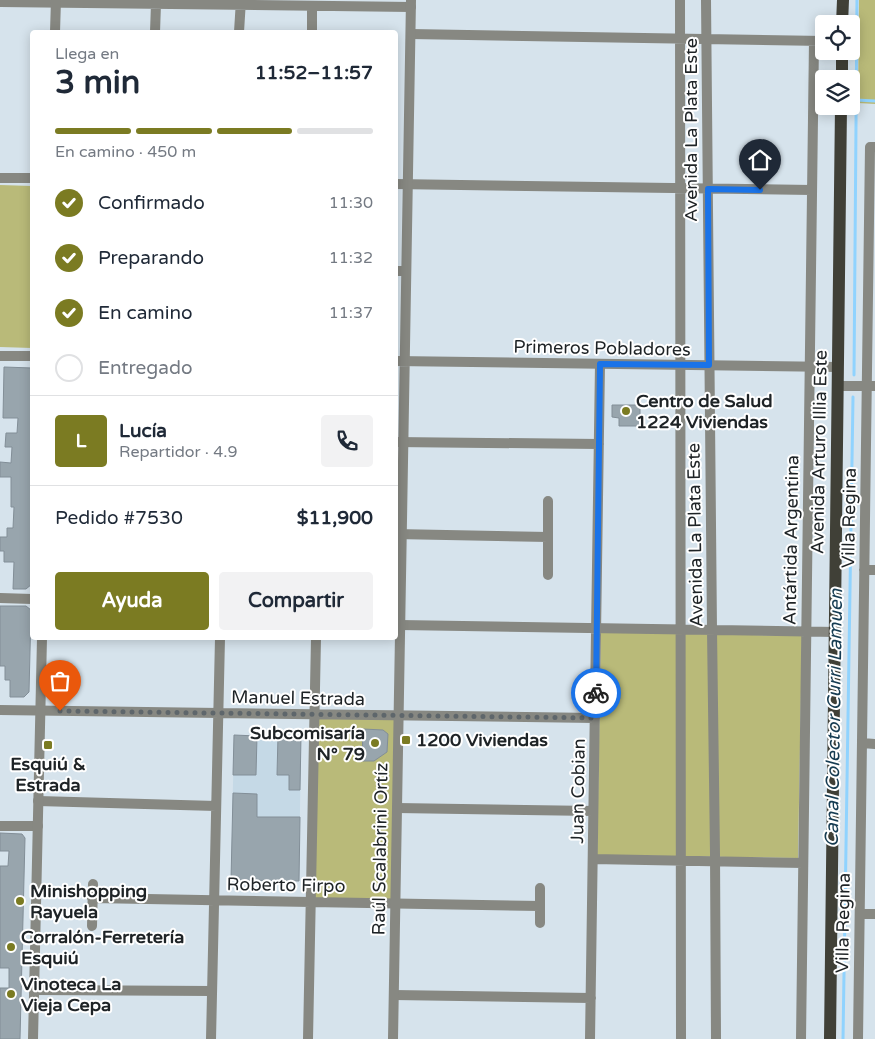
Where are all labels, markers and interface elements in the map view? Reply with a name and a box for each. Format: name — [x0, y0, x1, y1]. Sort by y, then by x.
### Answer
map controls — [815, 15, 860, 115]
button: locate — [815, 15, 860, 60]
street label: Avenida La Plata Este — [680, 38, 702, 222]
text: Llega en — [55, 44, 119, 64]
text: 11:52–11:57 — [255, 62, 373, 84]
text: 3 min — [55, 64, 140, 102]
button: layers — [815, 70, 860, 115]
pin — [739, 139, 781, 190]
text: En camino · 450 m — [55, 142, 196, 162]
icon: home — [746, 146, 774, 174]
icon: check — [55, 189, 83, 217]
text: Confirmado — [98, 192, 205, 214]
text: 11:30 — [329, 193, 373, 213]
icon: check — [55, 244, 83, 272]
text: Preparando — [98, 247, 204, 269]
text: 11:32 — [329, 248, 373, 268]
icon: check — [55, 299, 83, 327]
text: En camino — [98, 302, 193, 324]
text: 11:37 — [329, 303, 373, 323]
street label: Primeros Pobladores — [513, 335, 691, 361]
street label: Avenida Arturo Illia Este — [806, 350, 832, 554]
text: Entregado — [98, 357, 193, 379]
place label: Centro de Salud 1224 Viviendas — [636, 390, 773, 433]
marker: Centro de Salud 1224 Viviendas — [620, 405, 632, 417]
button: phone — [321, 415, 373, 467]
text: Lucía — [119, 420, 167, 442]
text: L — [76, 430, 86, 452]
text: Repartidor · 4.9 — [119, 442, 237, 462]
street label: Avenida La Plata Este — [682, 443, 708, 627]
street label: Antártida Argentina — [779, 455, 803, 625]
street label: Villa Regina — [837, 468, 861, 568]
text: Pedido #7530 — [55, 507, 183, 529]
text: $11,900 — [297, 507, 373, 529]
button: Ayuda — [55, 572, 209, 630]
button: Compartir — [219, 572, 373, 630]
water label: Canal Colector Curri Lamuen — [821, 588, 847, 847]
pin — [39, 660, 81, 711]
icon: bag — [46, 667, 74, 695]
courier — [571, 668, 621, 718]
icon: bike — [582, 679, 610, 707]
street label: Manuel Estrada — [231, 686, 365, 710]
place label: Subcomisaría N° 79 — [250, 722, 365, 765]
place label: 1200 Viviendas — [416, 729, 548, 751]
marker: 1200 Viviendas — [400, 734, 412, 746]
marker: Subcomisaría N° 79 — [369, 737, 381, 749]
street label: Juan Cobian — [566, 738, 590, 844]
marker: Esquiú & Estrada — [42, 739, 54, 751]
place label: Esquiú & Estrada — [10, 753, 86, 796]
street label: Raúl Scalabrini Ortíz — [367, 762, 393, 936]
street label: Roberto Firpo — [226, 873, 346, 897]
street label: Villa Regina — [831, 873, 855, 973]
place label: Minishopping Rayuela — [30, 880, 147, 923]
marker: Minishopping Rayuela — [14, 895, 26, 907]
place label: Corralón-Ferretería Esquiú — [21, 926, 184, 969]
marker: Corralón-Ferretería Esquiú — [5, 941, 17, 953]
place label: Vinoteca La Vieja Cepa — [21, 973, 121, 1016]
marker: Vinoteca La Vieja Cepa — [5, 988, 17, 1000]

